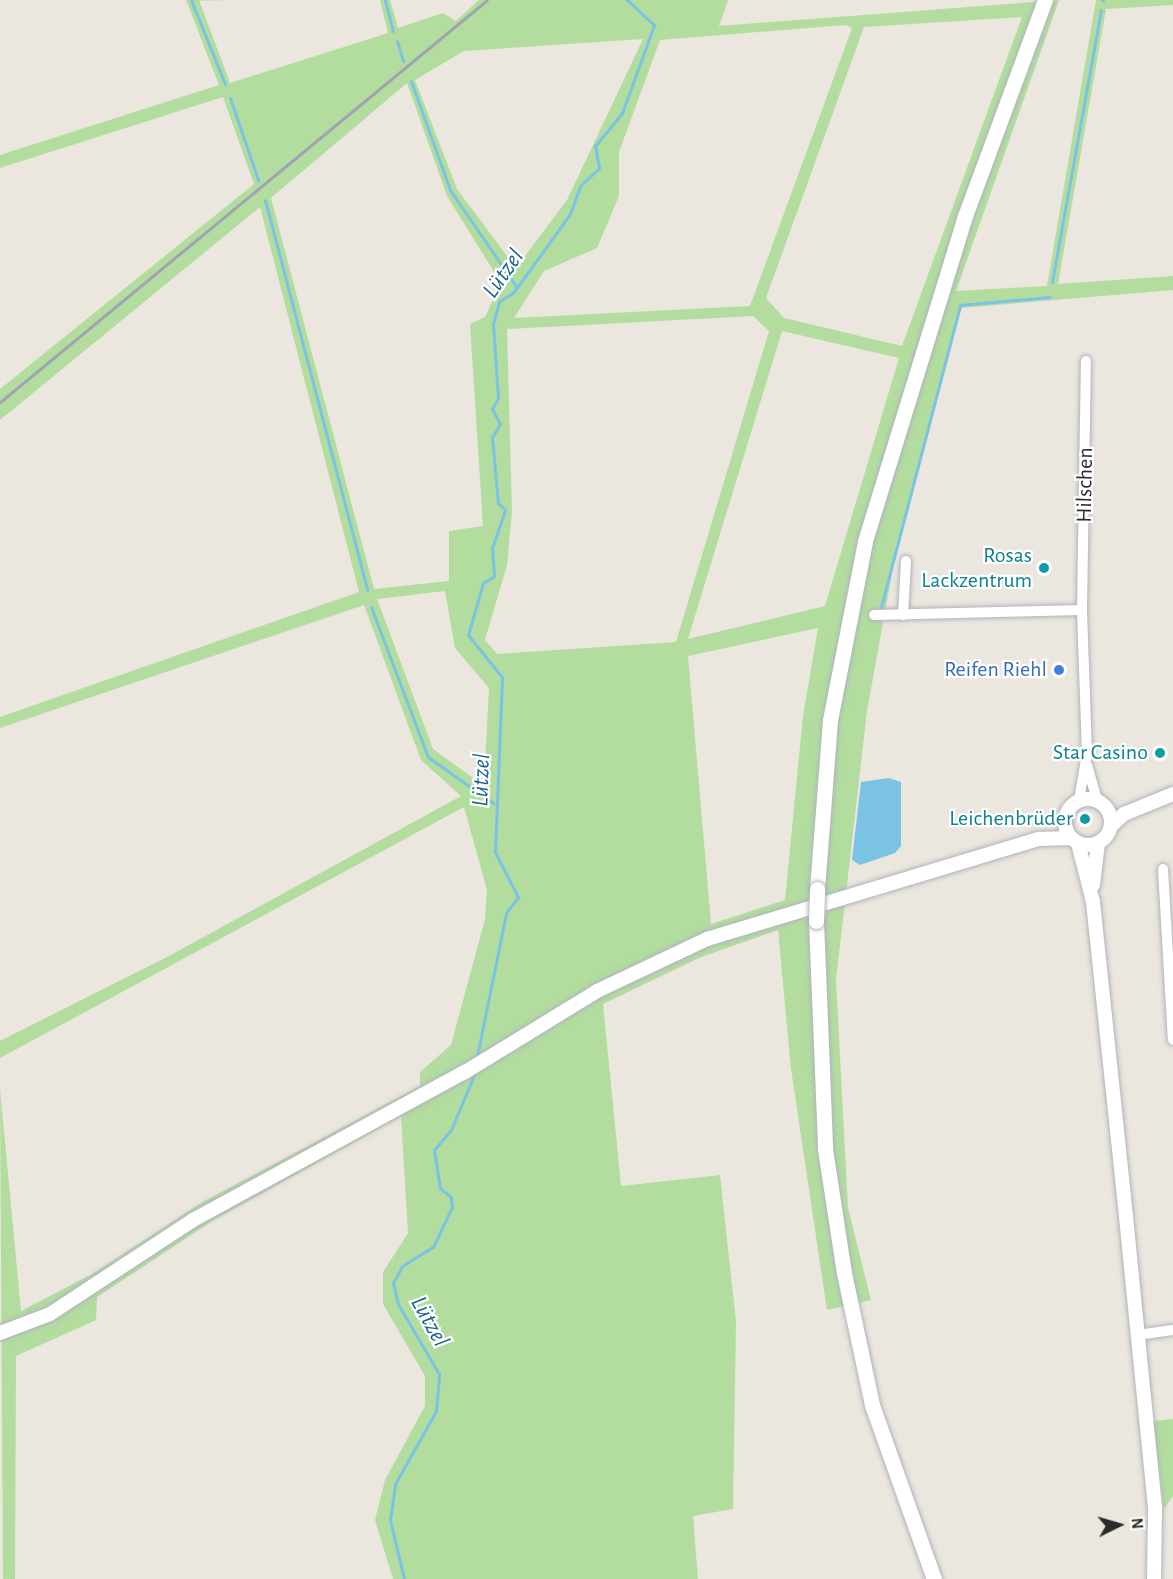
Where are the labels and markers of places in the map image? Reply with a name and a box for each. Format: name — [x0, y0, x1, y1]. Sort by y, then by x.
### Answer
place label: Rosas Lackzentrum — [921, 542, 1032, 594]
marker: Rosas Lackzentrum — [1037, 561, 1051, 575]
place label: Reifen Riehl — [944, 657, 1047, 683]
marker: Reifen Riehl — [1052, 663, 1066, 677]
place label: Star Casino — [1053, 740, 1148, 766]
marker: Star Casino — [1153, 746, 1167, 760]
place label: Leichenbrüder — [949, 806, 1073, 832]
marker: Leichenbrüder — [1078, 812, 1092, 826]

